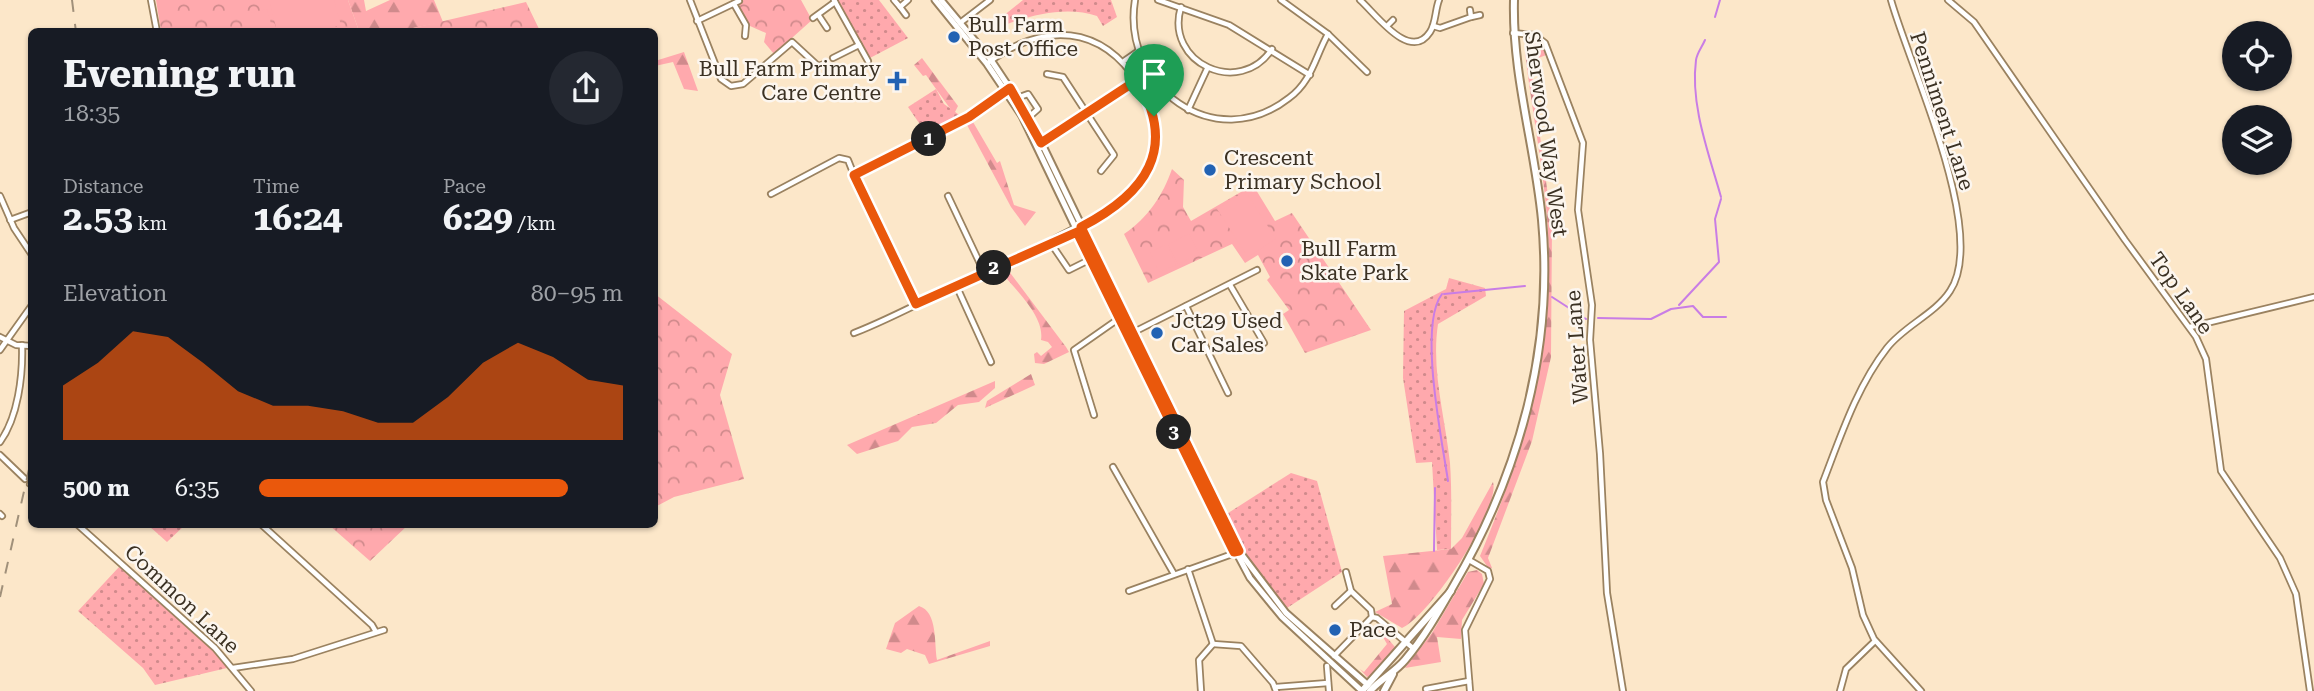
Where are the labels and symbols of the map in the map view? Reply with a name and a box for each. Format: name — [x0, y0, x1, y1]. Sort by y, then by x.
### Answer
place label: Bull Farm Post Office — [968, 13, 1078, 61]
marker: Bull Farm Post Office — [946, 29, 962, 45]
street label: Penniment Lane — [1905, 29, 1979, 193]
street label: Sherwood Way West — [1520, 30, 1572, 239]
pin — [1124, 44, 1184, 116]
place label: Bull Farm Primary Care Centre — [699, 57, 882, 105]
marker: Bull Farm Primary Care Centre — [887, 71, 907, 91]
pin: 1 — [912, 122, 946, 156]
place label: Crescent Primary School — [1224, 146, 1382, 194]
marker: Crescent Primary School — [1202, 162, 1218, 178]
place label: Bull Farm Skate Park — [1301, 237, 1409, 285]
street label: Top Lane — [2144, 247, 2218, 339]
pin: 2 — [976, 250, 1012, 286]
marker: Bull Farm Skate Park — [1279, 253, 1295, 269]
street label: Water Lane — [1561, 289, 1593, 405]
place label: Jct29 Used Car Sales — [1171, 309, 1283, 357]
marker: Jct29 Used Car Sales — [1149, 325, 1165, 341]
pin: 3 — [1156, 414, 1192, 450]
street label: Common Lane — [120, 540, 244, 658]
place label: Pace — [1349, 618, 1396, 642]
marker: Pace — [1327, 622, 1343, 638]

